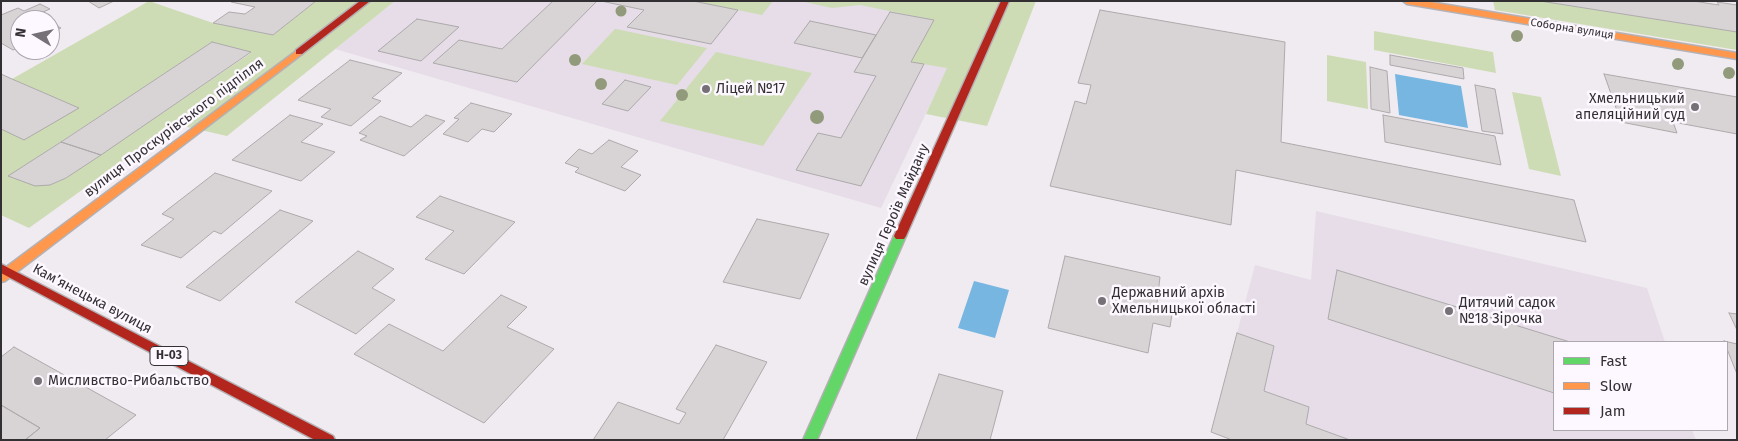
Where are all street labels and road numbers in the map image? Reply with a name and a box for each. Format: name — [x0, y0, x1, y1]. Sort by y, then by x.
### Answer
street label: Соборна вулиця — [1530, 16, 1614, 42]
street label: вулиця Проскурівського підпілля — [81, 55, 267, 201]
street label: вулиця Героїв Майдану — [855, 142, 933, 288]
street label: Камʼянецька вулиця — [30, 260, 154, 338]
road number: Н-03 — [150, 346, 188, 366]

